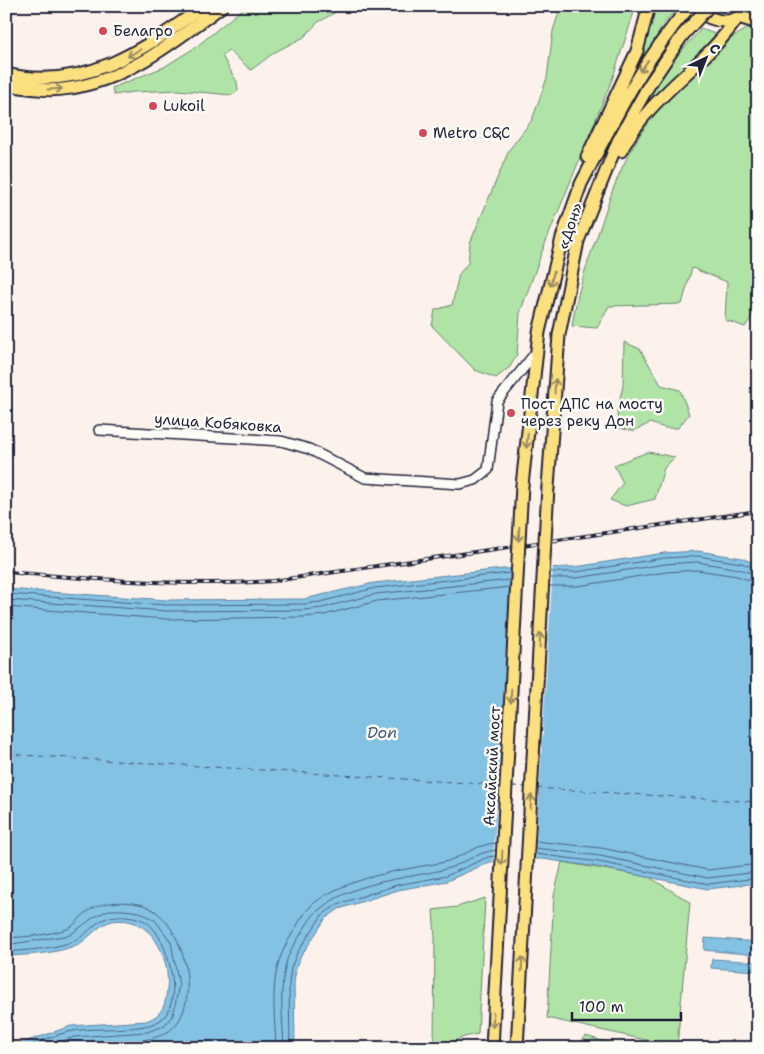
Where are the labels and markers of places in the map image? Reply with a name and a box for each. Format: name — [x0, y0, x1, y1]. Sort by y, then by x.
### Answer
place label: Белагро — [113, 21, 173, 41]
marker: Белагро — [97, 25, 109, 37]
place label: Lukoil — [163, 96, 205, 116]
marker: Lukoil — [147, 100, 159, 112]
place label: Metro C&C — [433, 123, 510, 143]
marker: Metro C&C — [417, 127, 429, 139]
place label: Пост ДПС на мосту через реку Дон — [521, 394, 663, 431]
marker: Пост ДПС на мосту через реку Дон — [505, 407, 517, 419]

